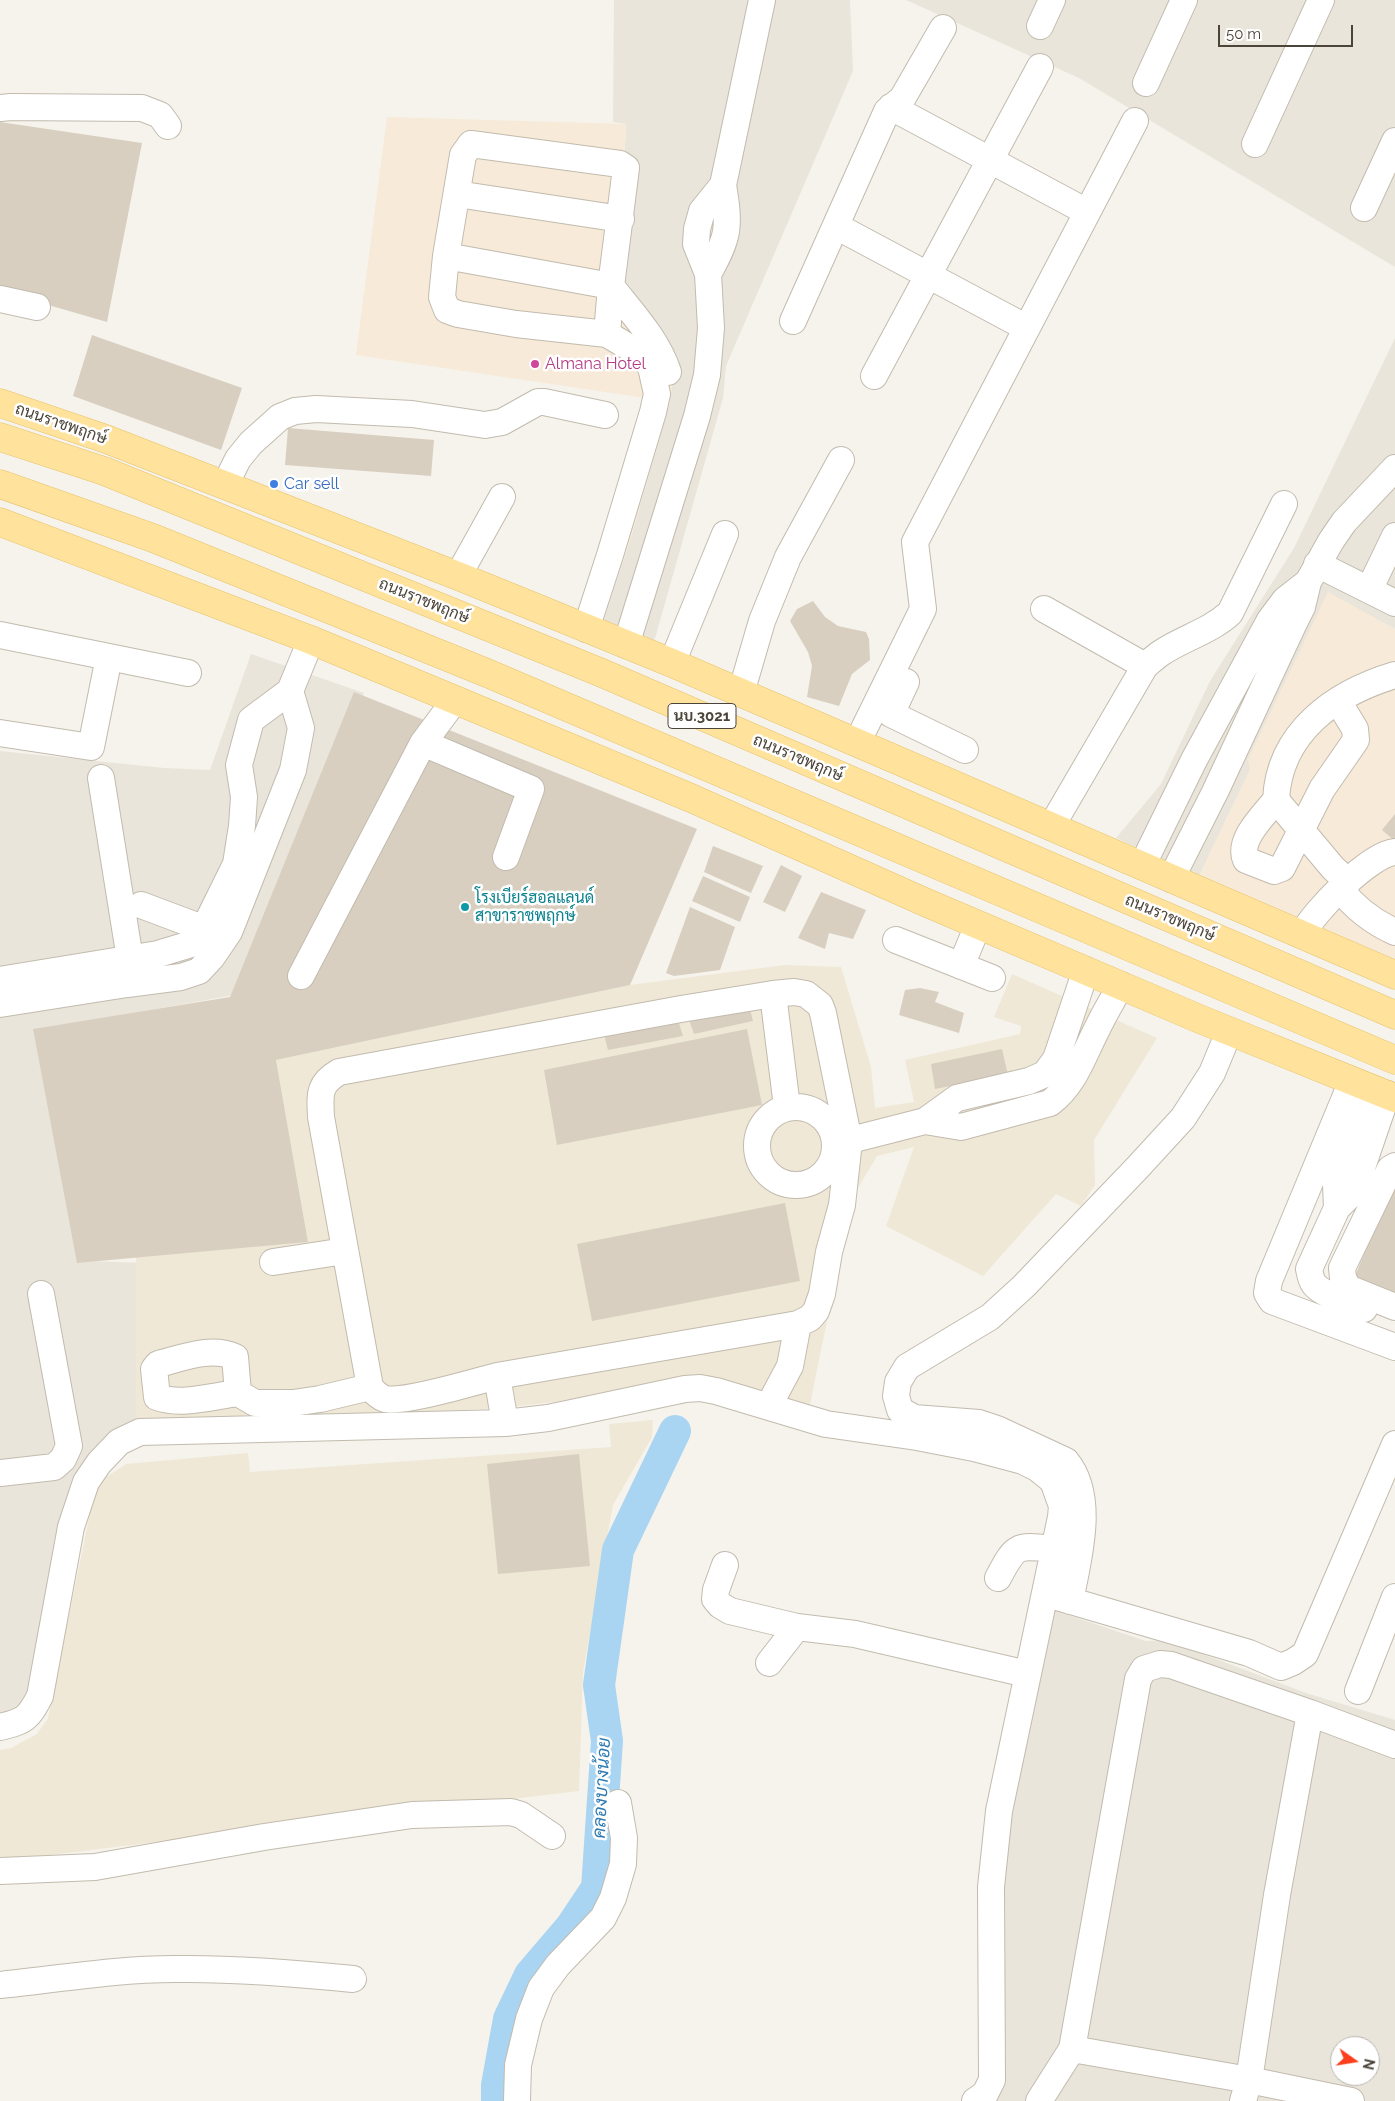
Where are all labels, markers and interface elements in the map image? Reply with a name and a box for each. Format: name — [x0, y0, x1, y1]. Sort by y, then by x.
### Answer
scale bar — [1220, 15, 1355, 47]
text: 50 m — [1226, 25, 1261, 43]
place label: Almana Hotel — [545, 354, 646, 374]
marker: Almana Hotel — [529, 358, 541, 370]
street label: ถนนราชพฤกษ์ — [13, 399, 109, 449]
place label: Car sell — [284, 474, 339, 494]
marker: Car sell — [268, 478, 280, 490]
street label: ถนนราชพฤกษ์ — [376, 574, 472, 628]
road number: นบ.3021 — [668, 704, 736, 728]
street label: ถนนราชพฤกษ์ — [750, 730, 846, 786]
place label: โรงเบียร์ฮอลแลนด์ สาขาราชพฤกษ์ — [475, 888, 594, 926]
street label: ถนนราชพฤกษ์ — [1122, 890, 1218, 946]
marker: โรงเบียร์ฮอลแลนด์ สาขาราชพฤกษ์ — [459, 901, 471, 913]
water label: คลองบางน้อย — [589, 1737, 615, 1839]
north arrow — [1330, 2036, 1380, 2086]
text: N — [1360, 2057, 1378, 2071]

